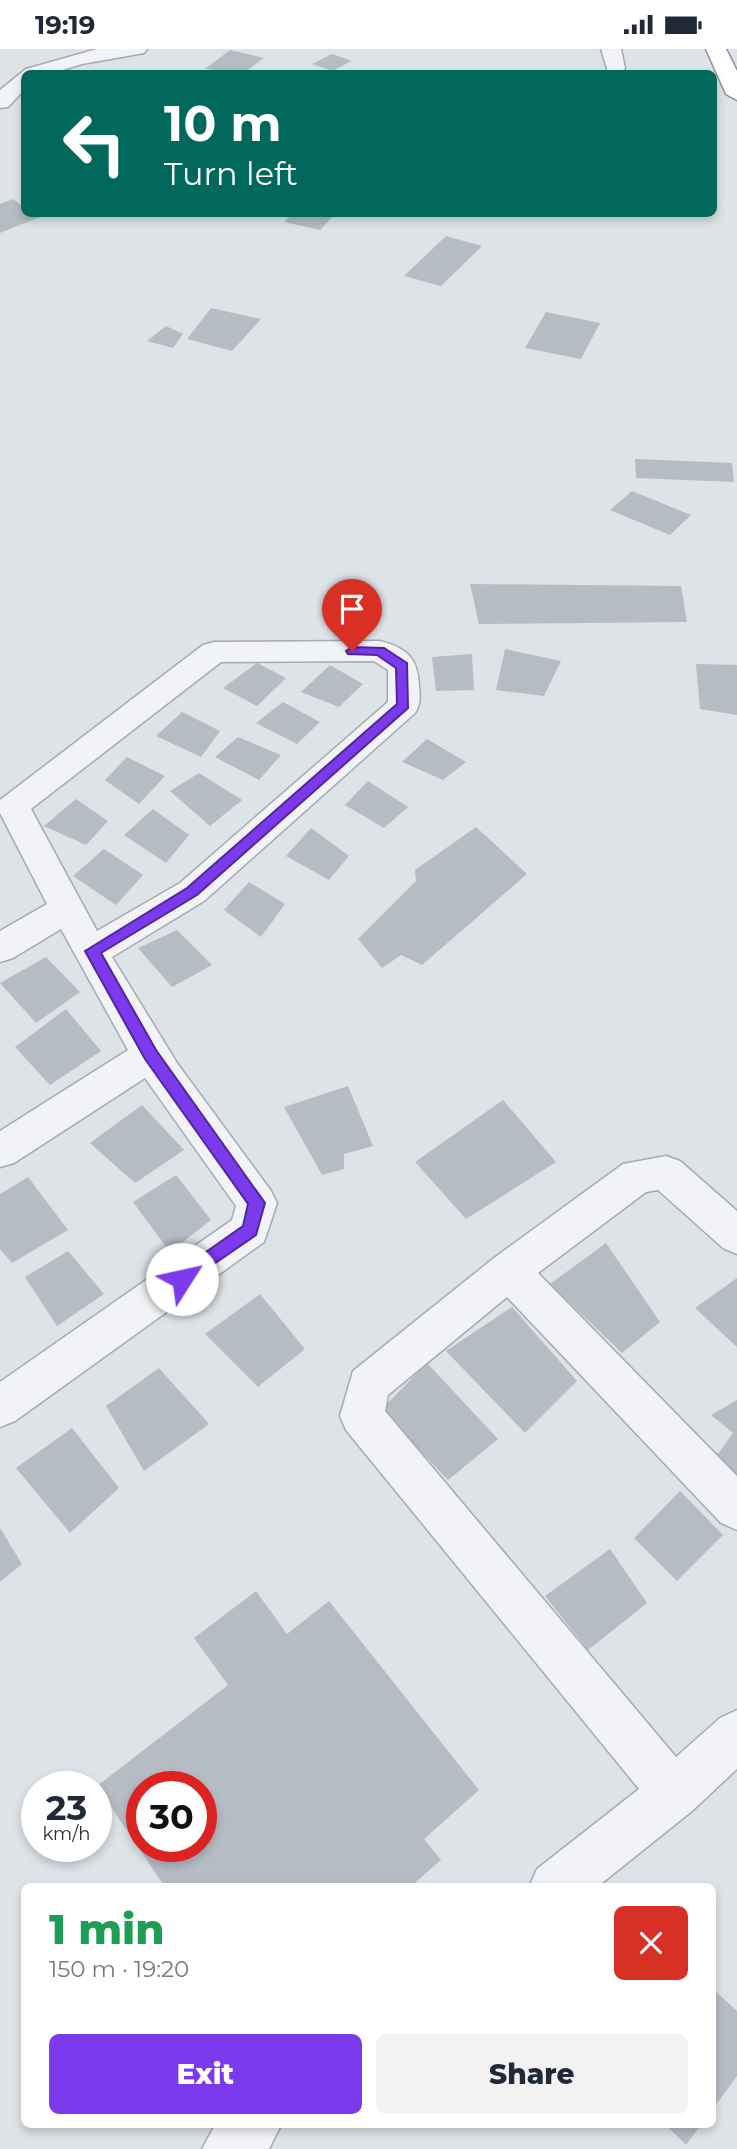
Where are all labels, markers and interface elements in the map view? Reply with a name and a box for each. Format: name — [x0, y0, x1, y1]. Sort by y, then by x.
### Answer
text: 19:19 — [35, 9, 95, 41]
text: 10 m — [164, 94, 282, 153]
icon: left — [49, 98, 140, 189]
text: Turn left — [164, 154, 298, 193]
pin — [322, 579, 382, 651]
icon: arrive — [333, 590, 371, 628]
position arrow — [145, 1242, 219, 1316]
speed limit sign: 30 — [126, 1771, 217, 1862]
text: 23 — [46, 1786, 87, 1829]
text: km/h — [42, 1823, 91, 1845]
text: 1 min — [49, 1903, 165, 1955]
button: close — [614, 1906, 688, 1980]
text: 150 m · 19:20 — [49, 1955, 189, 1983]
button: Exit — [49, 2034, 362, 2114]
button: Share — [376, 2034, 688, 2114]

